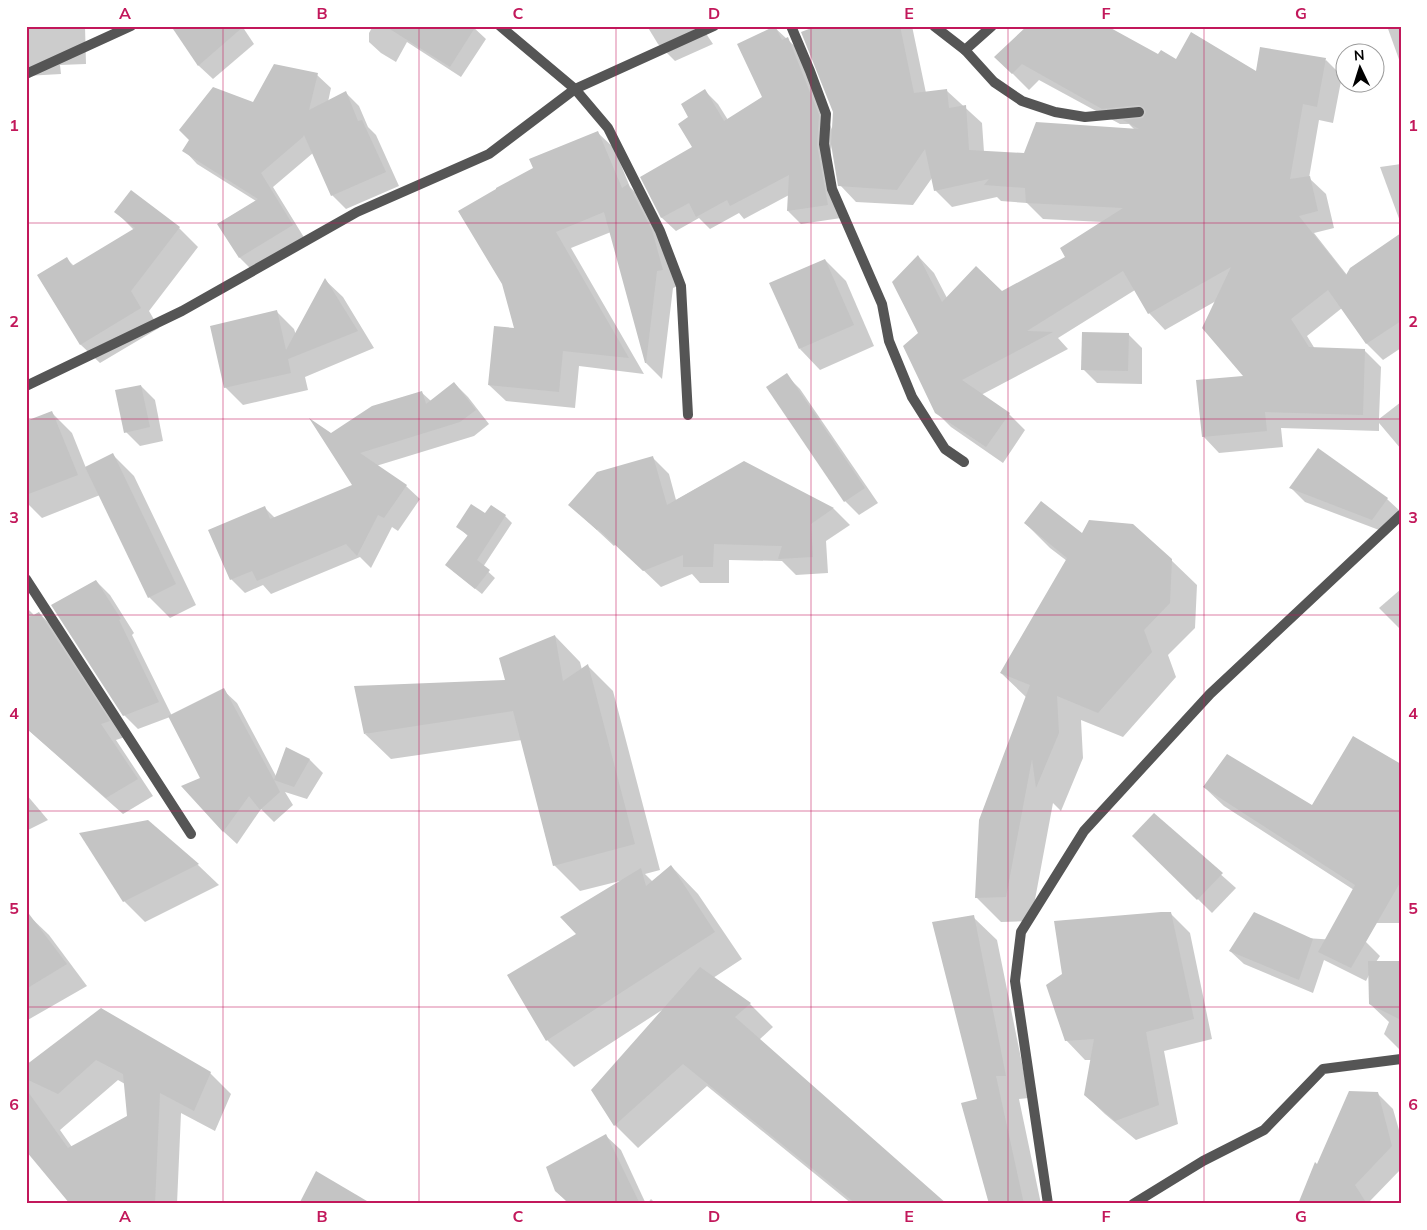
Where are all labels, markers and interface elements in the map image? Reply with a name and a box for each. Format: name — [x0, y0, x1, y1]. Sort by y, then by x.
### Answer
text: A — [119, 3, 131, 23]
text: B — [316, 3, 328, 23]
text: C — [513, 3, 524, 23]
text: D — [708, 3, 720, 23]
text: E — [904, 3, 914, 23]
text: F — [1101, 3, 1111, 23]
text: G — [1295, 3, 1307, 23]
north arrow — [1334, 42, 1384, 92]
text: N — [1353, 46, 1365, 64]
text: 1 — [9, 115, 19, 135]
text: 1 — [1408, 115, 1418, 135]
text: 2 — [9, 311, 19, 331]
text: 2 — [1408, 311, 1418, 331]
text: 3 — [9, 507, 19, 527]
text: 3 — [1408, 507, 1418, 527]
text: 4 — [9, 703, 19, 723]
text: 4 — [1408, 703, 1418, 723]
text: 5 — [9, 898, 19, 918]
text: 5 — [1408, 898, 1418, 918]
text: 6 — [9, 1094, 19, 1114]
text: 6 — [1408, 1094, 1418, 1114]
text: A — [119, 1206, 131, 1226]
text: B — [316, 1206, 328, 1226]
text: C — [513, 1206, 524, 1226]
text: D — [708, 1206, 720, 1226]
text: E — [904, 1206, 914, 1226]
text: F — [1101, 1206, 1111, 1226]
text: G — [1295, 1206, 1307, 1226]

